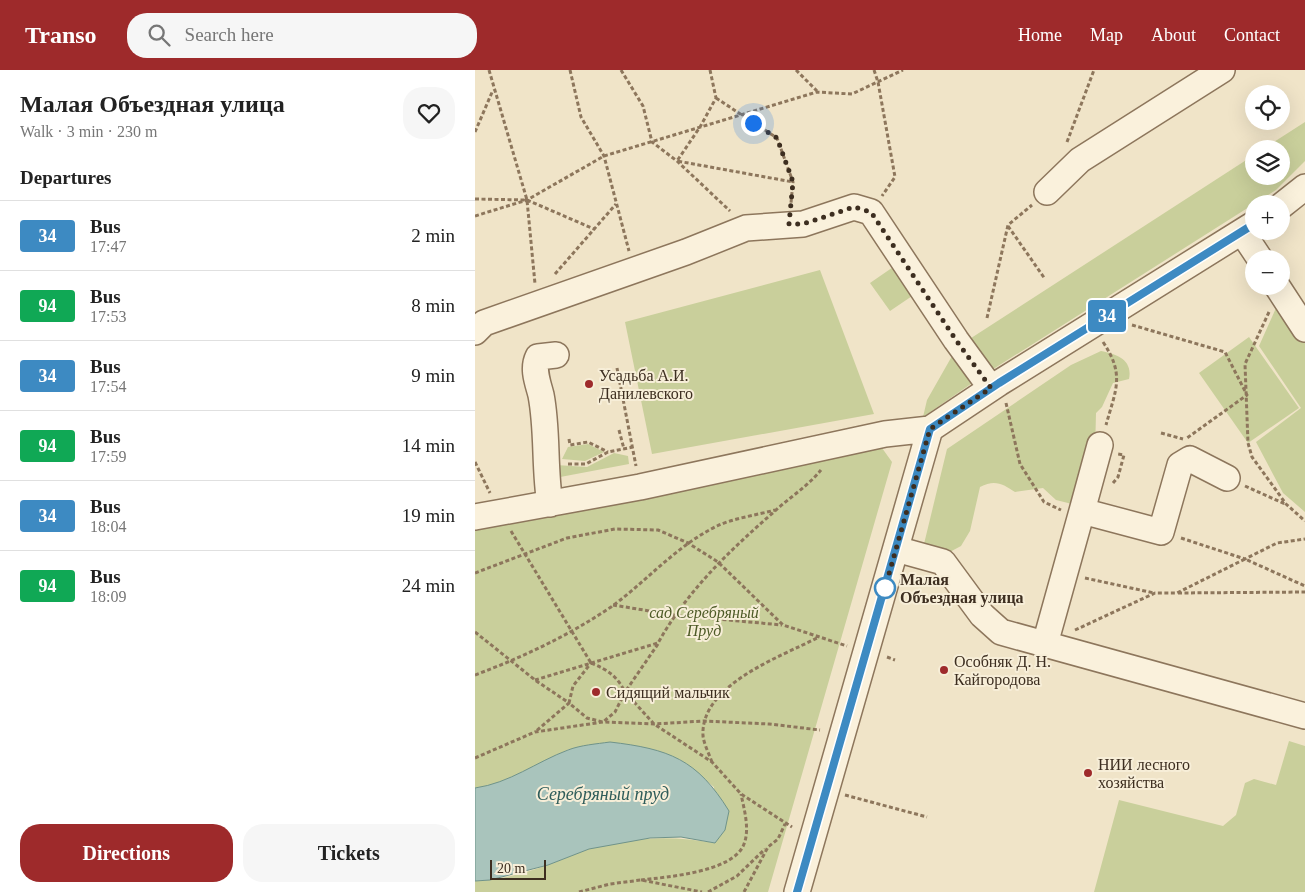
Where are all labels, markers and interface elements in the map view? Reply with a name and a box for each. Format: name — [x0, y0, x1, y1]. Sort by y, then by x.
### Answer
search box — [127, 13, 477, 58]
icon: search — [145, 21, 173, 49]
text: Transo — [25, 22, 97, 48]
text: Search here — [185, 24, 274, 45]
text: Home — [1018, 25, 1062, 45]
text: Map — [1090, 25, 1123, 45]
text: About — [1151, 25, 1196, 45]
text: Contact — [1224, 25, 1280, 45]
map controls — [1245, 85, 1290, 295]
button: locate — [1245, 85, 1290, 130]
button: heart — [403, 87, 455, 139]
text: Малая Объездная улица — [20, 91, 285, 117]
your location — [741, 111, 766, 136]
text: Walk · 3 min · 230 m — [20, 123, 157, 140]
button: layers — [1245, 140, 1290, 185]
text: Departures — [20, 167, 111, 188]
button: + — [1245, 195, 1290, 240]
text: Bus — [90, 216, 121, 237]
text: 2 min — [411, 225, 455, 246]
text: 34 — [39, 226, 57, 246]
text: 17:47 — [90, 238, 126, 255]
button: − — [1245, 250, 1290, 295]
text: Bus — [90, 286, 121, 307]
text: 8 min — [411, 295, 455, 316]
text: 94 — [39, 296, 57, 316]
line badge: 34 — [1085, 300, 1129, 332]
text: 34 — [1098, 306, 1116, 326]
text: 17:53 — [90, 308, 126, 325]
text: Bus — [90, 356, 121, 377]
text: 9 min — [411, 365, 455, 386]
text: 34 — [39, 366, 57, 386]
place label: Усадьба А.И. Данилевского — [599, 367, 693, 403]
text: 17:54 — [90, 378, 126, 395]
marker: Усадьба А.И. Данилевского — [583, 378, 595, 390]
text: Bus — [90, 426, 121, 447]
text: 14 min — [402, 435, 455, 456]
text: 94 — [39, 436, 57, 456]
text: 17:59 — [90, 448, 126, 465]
text: Bus — [90, 496, 121, 517]
text: 19 min — [402, 505, 455, 526]
text: 34 — [39, 506, 57, 526]
text: 18:04 — [90, 518, 126, 535]
text: Bus — [90, 566, 121, 587]
place label: Малая Объездная улица — [900, 571, 1024, 607]
text: 24 min — [402, 575, 455, 596]
text: 94 — [39, 576, 57, 596]
marker: Малая Объездная улица — [874, 577, 896, 599]
text: 18:09 — [90, 588, 126, 605]
park label: сад Серебряный Пруд — [649, 604, 759, 640]
place label: Особняк Д. Н. Кайгородова — [954, 653, 1051, 689]
marker: Особняк Д. Н. Кайгородова — [938, 664, 950, 676]
place label: Сидящий мальчик — [606, 684, 730, 702]
marker: Сидящий мальчик — [590, 686, 602, 698]
place label: НИИ лесного хозяйства — [1098, 756, 1190, 791]
marker: НИИ лесного хозяйства — [1082, 767, 1094, 779]
water label: Серебряный пруд — [537, 784, 669, 804]
button: Directions — [20, 824, 233, 882]
button: Tickets — [243, 824, 455, 882]
scale bar — [490, 857, 546, 880]
text: 20 m — [497, 861, 525, 876]

